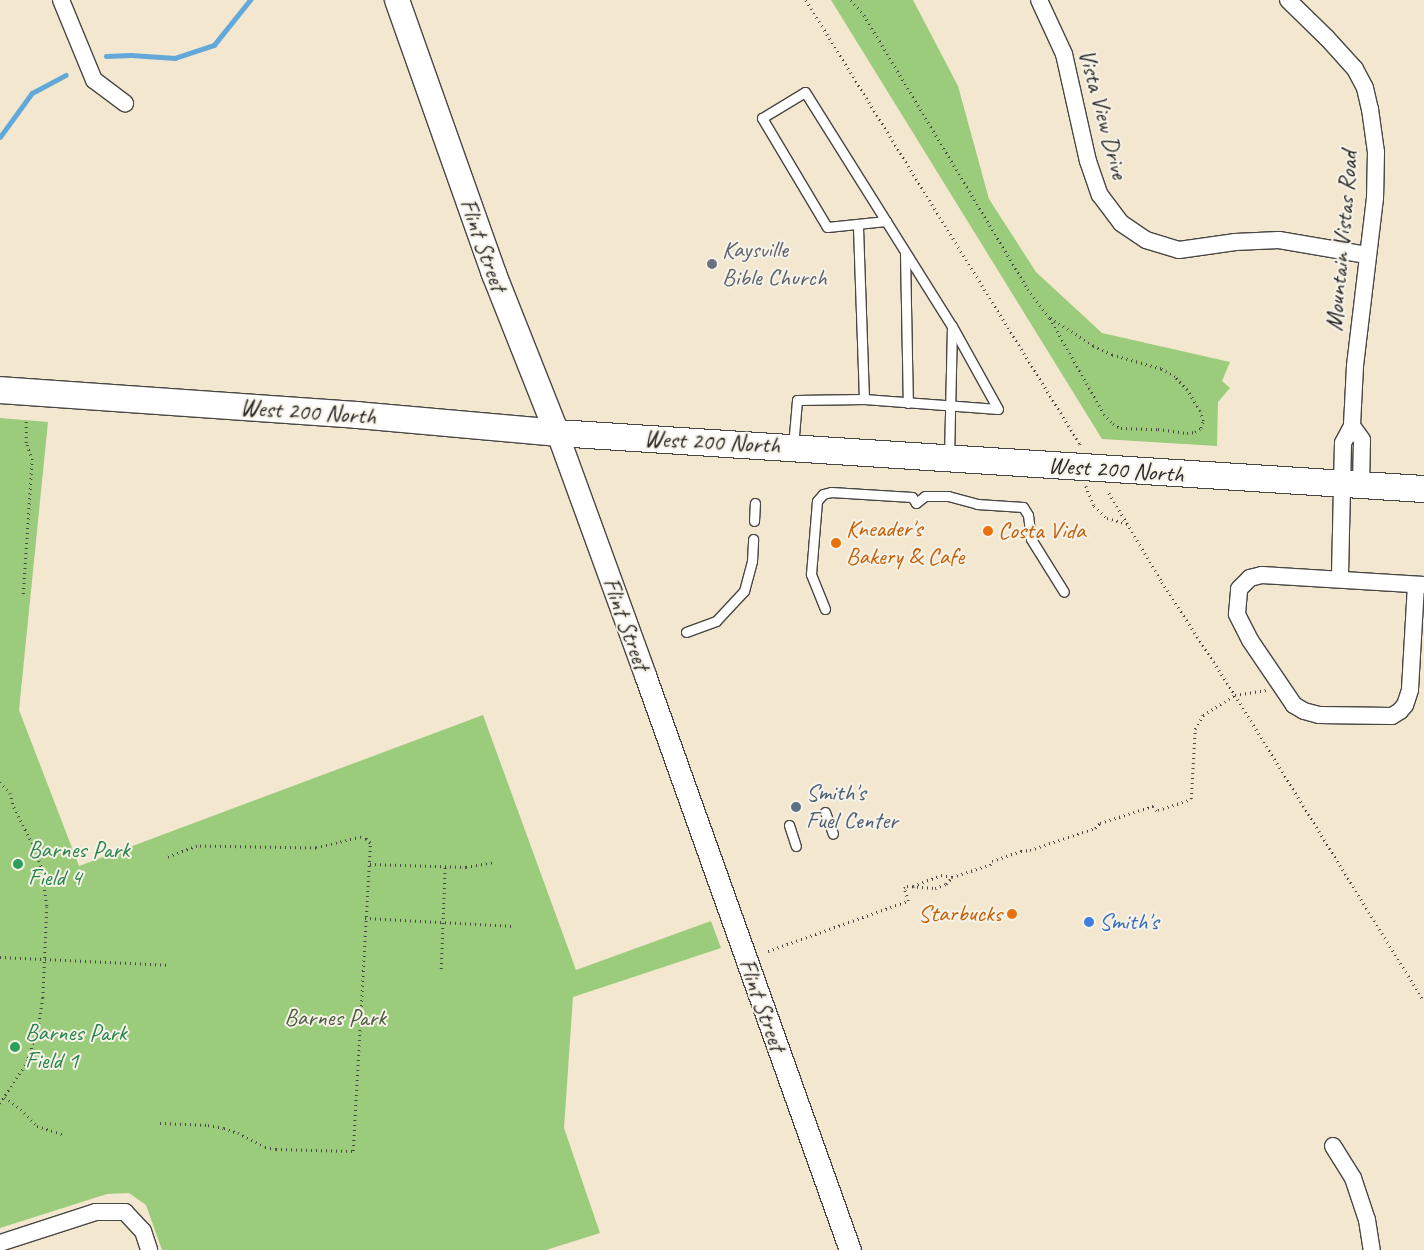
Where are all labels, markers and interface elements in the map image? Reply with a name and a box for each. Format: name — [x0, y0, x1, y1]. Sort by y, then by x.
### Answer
street label: Vista View Drive — [1072, 46, 1134, 182]
street label: Mountain Vistas Road — [1320, 150, 1364, 332]
street label: Flint Street — [453, 195, 513, 295]
place label: Kaysville Bible Church — [722, 236, 827, 292]
marker: Kaysville Bible Church — [706, 258, 718, 270]
street label: West 200 North — [239, 393, 377, 431]
street label: West 200 North — [643, 424, 781, 460]
street label: West 200 North — [1047, 451, 1185, 489]
place label: Kneader's Bakery & Cafe — [846, 515, 964, 571]
place label: Costa Vida — [998, 517, 1085, 545]
marker: Costa Vida — [982, 525, 994, 537]
marker: Kneader's Bakery & Cafe — [830, 537, 842, 549]
street label: Flint Street — [596, 574, 656, 674]
place label: Smith's Fuel Center — [806, 779, 898, 835]
marker: Smith's Fuel Center — [790, 801, 802, 813]
place label: Barnes Park Field 4 — [28, 836, 130, 892]
marker: Barnes Park Field 4 — [12, 858, 24, 870]
place label: Starbucks — [918, 900, 1002, 928]
marker: Starbucks — [1006, 908, 1018, 920]
place label: Smith's — [1099, 908, 1158, 936]
marker: Smith's — [1083, 916, 1095, 928]
street label: Flint Street — [732, 955, 792, 1055]
park label: Barnes Park — [284, 1004, 386, 1032]
place label: Barnes Park Field 1 — [25, 1019, 127, 1075]
marker: Barnes Park Field 1 — [9, 1041, 21, 1053]

